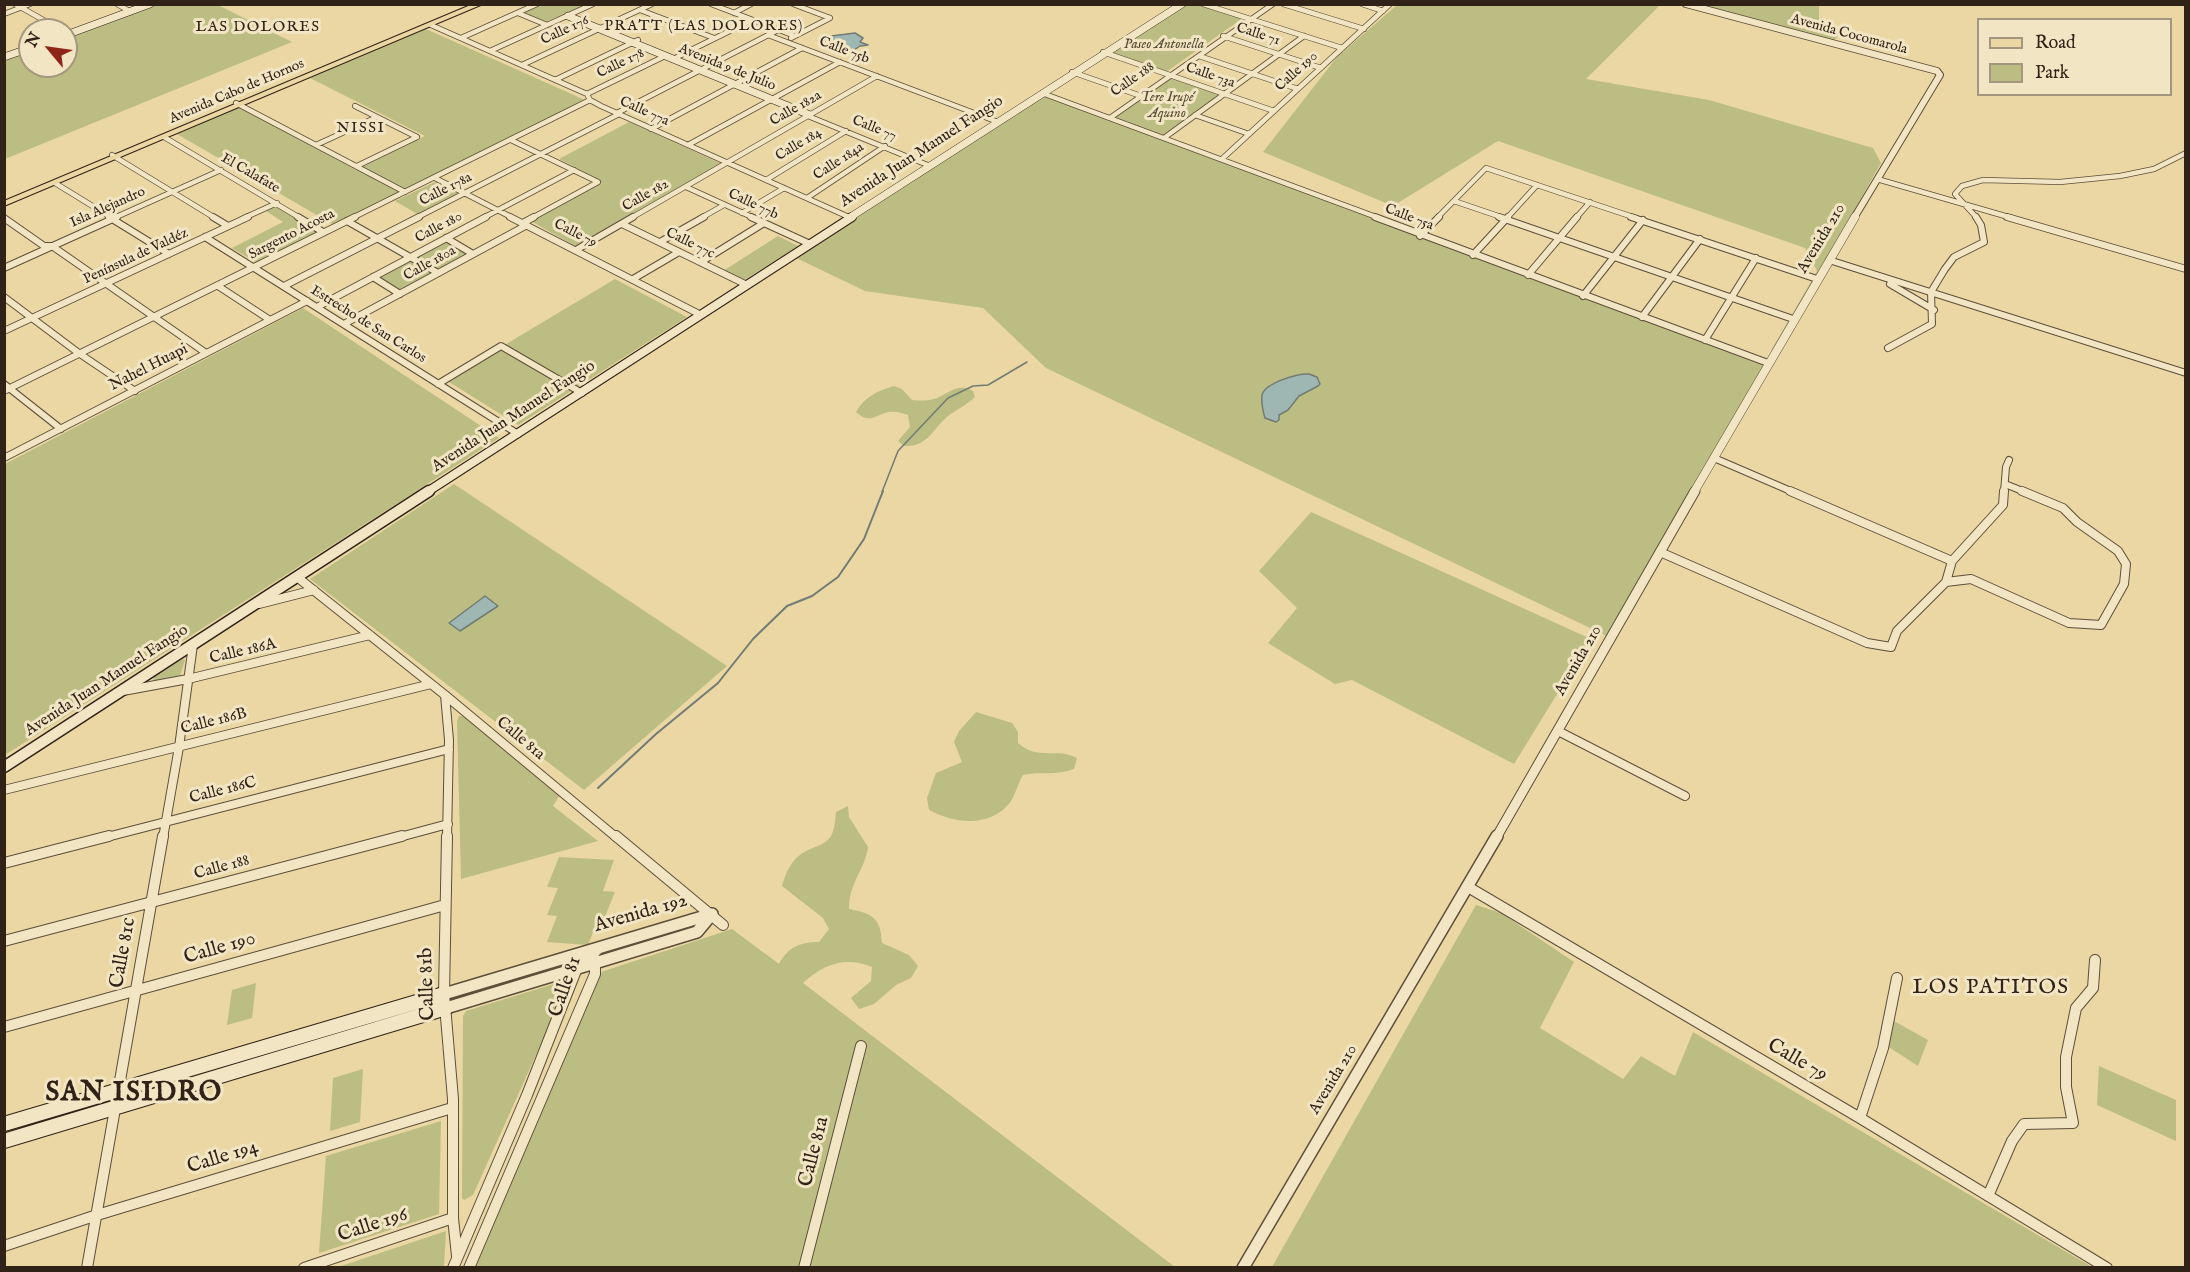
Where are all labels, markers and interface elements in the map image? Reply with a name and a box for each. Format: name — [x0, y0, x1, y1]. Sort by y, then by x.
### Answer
street label: Avenida Cocomarola — [1789, 11, 1909, 59]
street label: Calle 176 — [538, 13, 592, 49]
north arrow — [18, 18, 78, 78]
district label: PRATT (LAS DOLORES) — [604, 18, 804, 36]
legend — [1977, 18, 2172, 96]
district label: LAS DOLORES — [196, 19, 320, 37]
street label: Calle 71 — [1234, 20, 1282, 50]
text: N — [22, 29, 46, 51]
text: Road — [2035, 32, 2076, 55]
street label: Calle 75b — [817, 34, 871, 68]
park label: Paseo Antonella — [1124, 37, 1204, 53]
street label: Avenida 9 de Julio — [676, 41, 778, 95]
street label: Calle 178 — [595, 45, 647, 83]
street label: Calle 190 — [1272, 49, 1322, 95]
street label: Avenida Cabo de Hornos — [167, 56, 307, 128]
street label: Calle 188 — [1108, 59, 1158, 101]
street label: Calle 73a — [1183, 60, 1237, 92]
text: Park — [2035, 62, 2069, 85]
street label: Calle 182a — [767, 88, 825, 130]
park label: Tere Irupé Aquino — [1140, 90, 1194, 122]
street label: Avenida Juan Manuel Fangio — [837, 92, 1007, 212]
street label: Calle 77a — [617, 94, 671, 130]
street label: Calle 77 — [849, 113, 899, 145]
district label: NISSI — [337, 120, 385, 138]
street label: Calle 184 — [773, 125, 825, 165]
street label: Calle 184a — [811, 139, 867, 185]
street label: El Calafate — [218, 151, 282, 197]
street label: Calle 178a — [417, 170, 475, 210]
street label: Calle 182 — [620, 176, 672, 216]
street label: Isla Alejandro — [68, 184, 148, 232]
street label: Calle 77b — [725, 186, 781, 224]
street label: Calle 75a — [1382, 201, 1436, 235]
street label: Avenida 210 — [1794, 201, 1850, 277]
street label: Sargento Acosta — [246, 206, 338, 264]
street label: Calle 180 — [413, 209, 465, 247]
street label: Calle 79 — [551, 216, 599, 252]
street label: Península de Valdéz — [81, 225, 191, 289]
street label: Calle 77c — [663, 225, 717, 263]
street label: Calle 180a — [401, 243, 459, 285]
street label: Estrecho de San Carlos — [307, 283, 429, 367]
street label: Nahel Huapi — [106, 340, 192, 396]
street label: Avenida Juan Manuel Fangio — [429, 357, 599, 477]
street label: Avenida Juan Manuel Fangio — [22, 621, 192, 741]
street label: Avenida 210 — [1551, 623, 1607, 699]
street label: Calle 186A — [208, 635, 278, 669]
street label: Calle 186B — [179, 705, 249, 739]
street label: Calle 81a — [492, 713, 548, 765]
street label: Calle 186C — [188, 773, 258, 809]
street label: Calle 188 — [192, 851, 252, 885]
street label: Avenida 192 — [591, 889, 691, 939]
street label: Calle 81c — [106, 916, 142, 990]
street label: Calle 190 — [181, 927, 259, 971]
street label: Calle 81b — [415, 947, 441, 1021]
street label: Calle 81 — [544, 953, 588, 1021]
district label: LOS PATITOS — [1912, 976, 2070, 1002]
street label: Calle 79 — [1763, 1034, 1831, 1088]
street label: Avenida 210 — [1306, 1042, 1362, 1118]
district label: SAN ISIDRO — [45, 1078, 223, 1110]
street label: Calle 81a — [795, 1115, 835, 1189]
street label: Calle 194 — [184, 1136, 262, 1180]
street label: Calle 196 — [335, 1203, 411, 1249]

